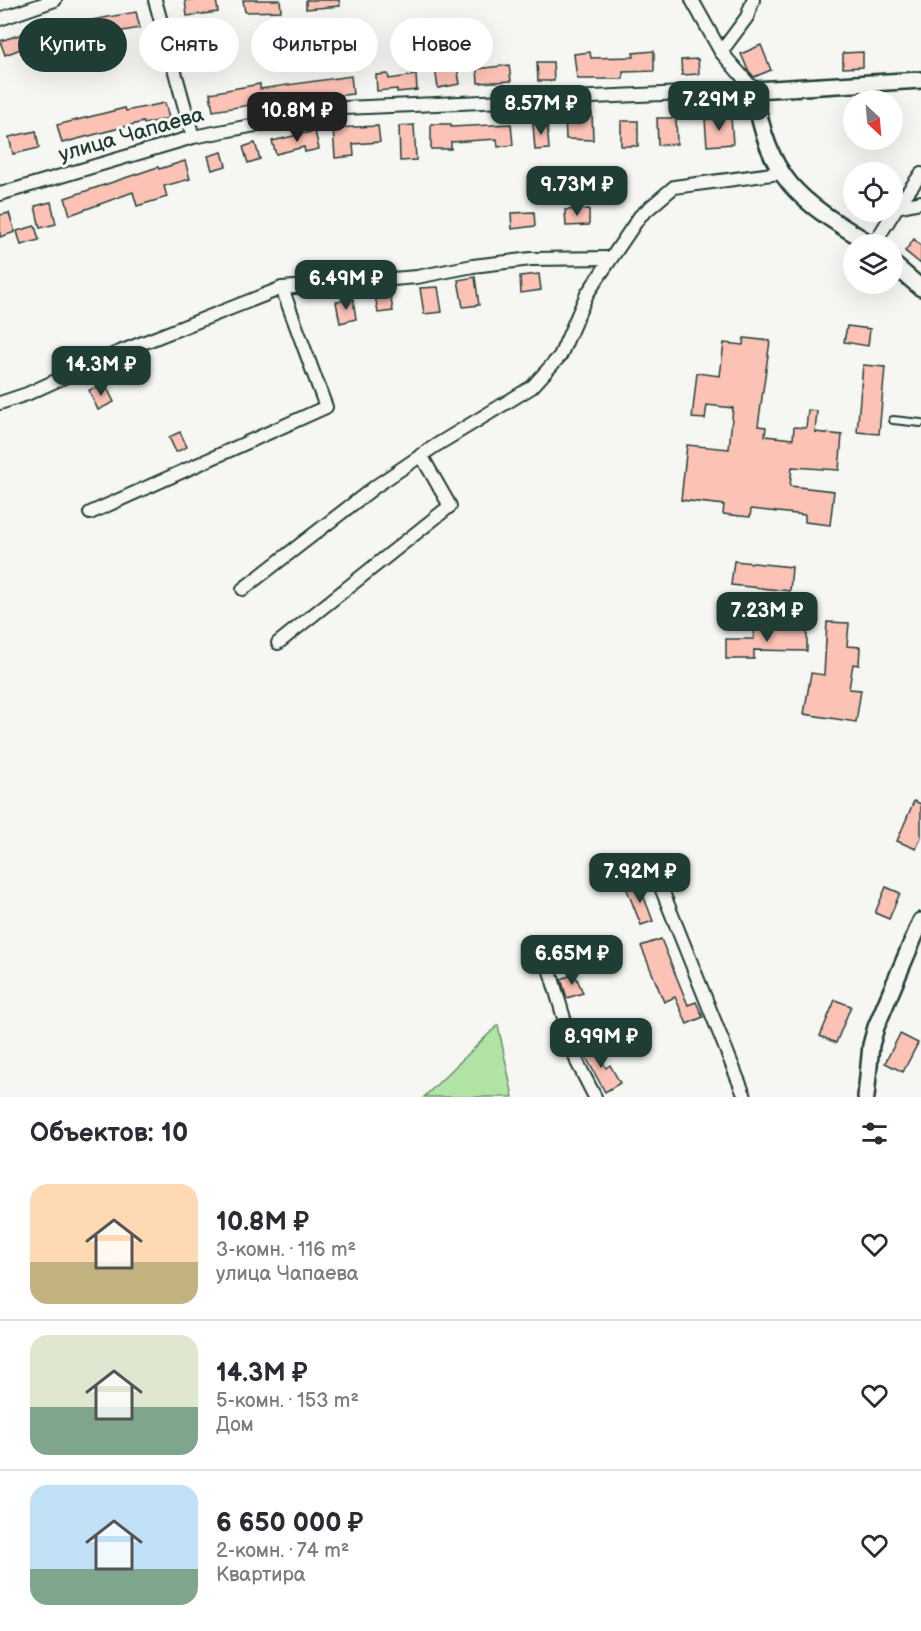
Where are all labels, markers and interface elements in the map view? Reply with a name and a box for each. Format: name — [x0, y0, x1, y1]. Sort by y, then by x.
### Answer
chip: Купить — [18, 18, 127, 72]
chip: Снять — [139, 18, 239, 72]
chip: Фильтры — [251, 18, 378, 72]
chip: Новое — [390, 18, 493, 72]
pin: 7.29M ₽ — [664, 81, 774, 132]
pin: 8.57M ₽ — [486, 85, 596, 136]
text: 7.29M ₽ — [682, 88, 756, 112]
north arrow — [843, 90, 903, 150]
map controls — [843, 90, 903, 294]
pin: 10.8M ₽ — [242, 92, 352, 143]
text: 8.57M ₽ — [504, 92, 578, 116]
text: 10.8M ₽ — [261, 99, 333, 123]
street label: улица Чапаева — [56, 102, 207, 167]
button: locate — [843, 162, 903, 222]
pin: 9.73M ₽ — [522, 166, 632, 217]
text: 9.73M ₽ — [540, 173, 614, 197]
button: layers — [843, 234, 903, 294]
pin: 6.49M ₽ — [291, 260, 401, 311]
text: 6.49M ₽ — [309, 267, 383, 291]
pin: 14.3M ₽ — [46, 346, 156, 397]
text: 14.3M ₽ — [66, 353, 136, 377]
pin: 7.23M ₽ — [712, 592, 822, 643]
text: 7.23M ₽ — [731, 599, 803, 623]
pin: 7.92M ₽ — [585, 853, 695, 904]
text: 7.92M ₽ — [603, 860, 677, 884]
pin: 6.65M ₽ — [517, 935, 627, 986]
text: 6.65M ₽ — [535, 942, 609, 966]
pin: 8.99M ₽ — [546, 1018, 656, 1069]
text: 8.99M ₽ — [564, 1025, 638, 1049]
icon: filters — [858, 1117, 891, 1150]
text: Объектов: 10 — [30, 1118, 188, 1149]
text: 10.8M ₽ — [216, 1207, 309, 1238]
icon: home — [78, 1208, 150, 1280]
icon: heart — [858, 1228, 891, 1261]
text: 3-комн. · 116 m² — [216, 1238, 356, 1262]
text: улица Чапаева — [216, 1262, 359, 1286]
text: 14.3M ₽ — [216, 1358, 308, 1389]
icon: home — [78, 1359, 150, 1431]
icon: heart — [858, 1379, 891, 1412]
text: 5-комн. · 153 m² — [216, 1389, 359, 1413]
text: Дом — [216, 1413, 254, 1437]
text: 6 650 000 ₽ — [216, 1508, 364, 1539]
icon: home — [78, 1509, 150, 1581]
icon: heart — [858, 1529, 891, 1562]
text: 2-комн. · 74 m² — [216, 1539, 349, 1563]
text: Квартира — [216, 1563, 306, 1587]

